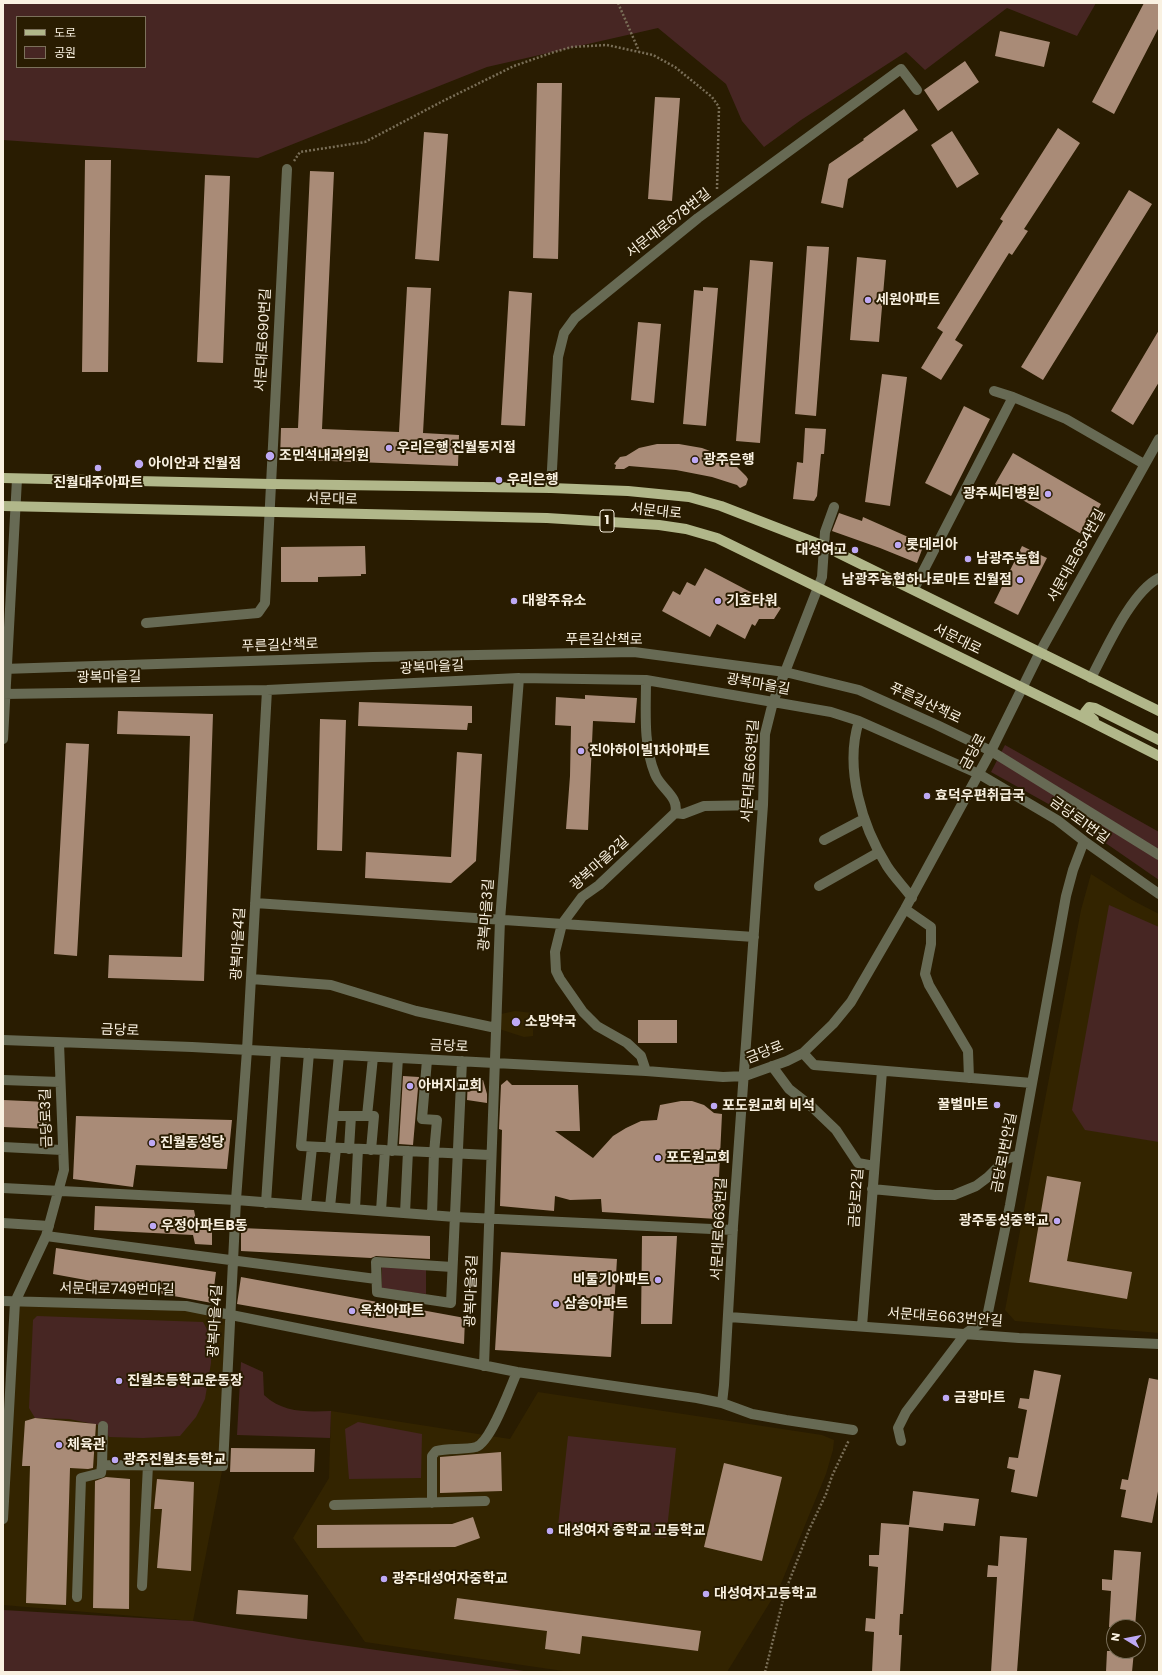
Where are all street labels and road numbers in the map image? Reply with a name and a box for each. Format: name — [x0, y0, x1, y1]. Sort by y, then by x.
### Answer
street label: 서문대로678번길 — [623, 186, 715, 262]
street label: 서문대로690번길 — [253, 288, 275, 392]
street label: 서문대로 — [306, 491, 358, 509]
street label: 서문대로 — [630, 501, 682, 523]
street label: 서문대로654번길 — [1044, 507, 1110, 605]
road number: 1 — [600, 510, 614, 532]
street label: 서문대로 — [930, 621, 984, 659]
street label: 푸른길산책로 — [565, 632, 643, 648]
street label: 푸른길산책로 — [241, 636, 319, 656]
street label: 광복마을길 — [399, 658, 465, 678]
street label: 광복마을길 — [77, 669, 141, 687]
street label: 광복마을길 — [725, 671, 791, 699]
street label: 푸른길산책로 — [886, 680, 964, 728]
street label: 서문대로663번길 — [739, 719, 763, 823]
street label: 금당로 — [958, 731, 990, 773]
street label: 금당로1번길 — [1046, 794, 1112, 848]
street label: 광복마을2길 — [567, 834, 633, 894]
street label: 광복마을3길 — [476, 878, 498, 952]
street label: 광복마을4길 — [229, 907, 249, 981]
street label: 금당로 — [100, 1022, 140, 1040]
street label: 금당로 — [429, 1038, 469, 1056]
street label: 금당로 — [744, 1038, 786, 1068]
street label: 금당로3길 — [38, 1088, 56, 1148]
street label: 금당로1번안길 — [989, 1111, 1021, 1195]
street label: 금당로2길 — [847, 1168, 867, 1228]
street label: 서문대로663번길 — [709, 1177, 731, 1281]
street label: 광복마을3길 — [462, 1254, 482, 1328]
street label: 서문대로749번마길 — [59, 1281, 175, 1299]
street label: 광복마을4길 — [206, 1284, 226, 1358]
street label: 서문대로663번안길 — [886, 1306, 1004, 1330]

